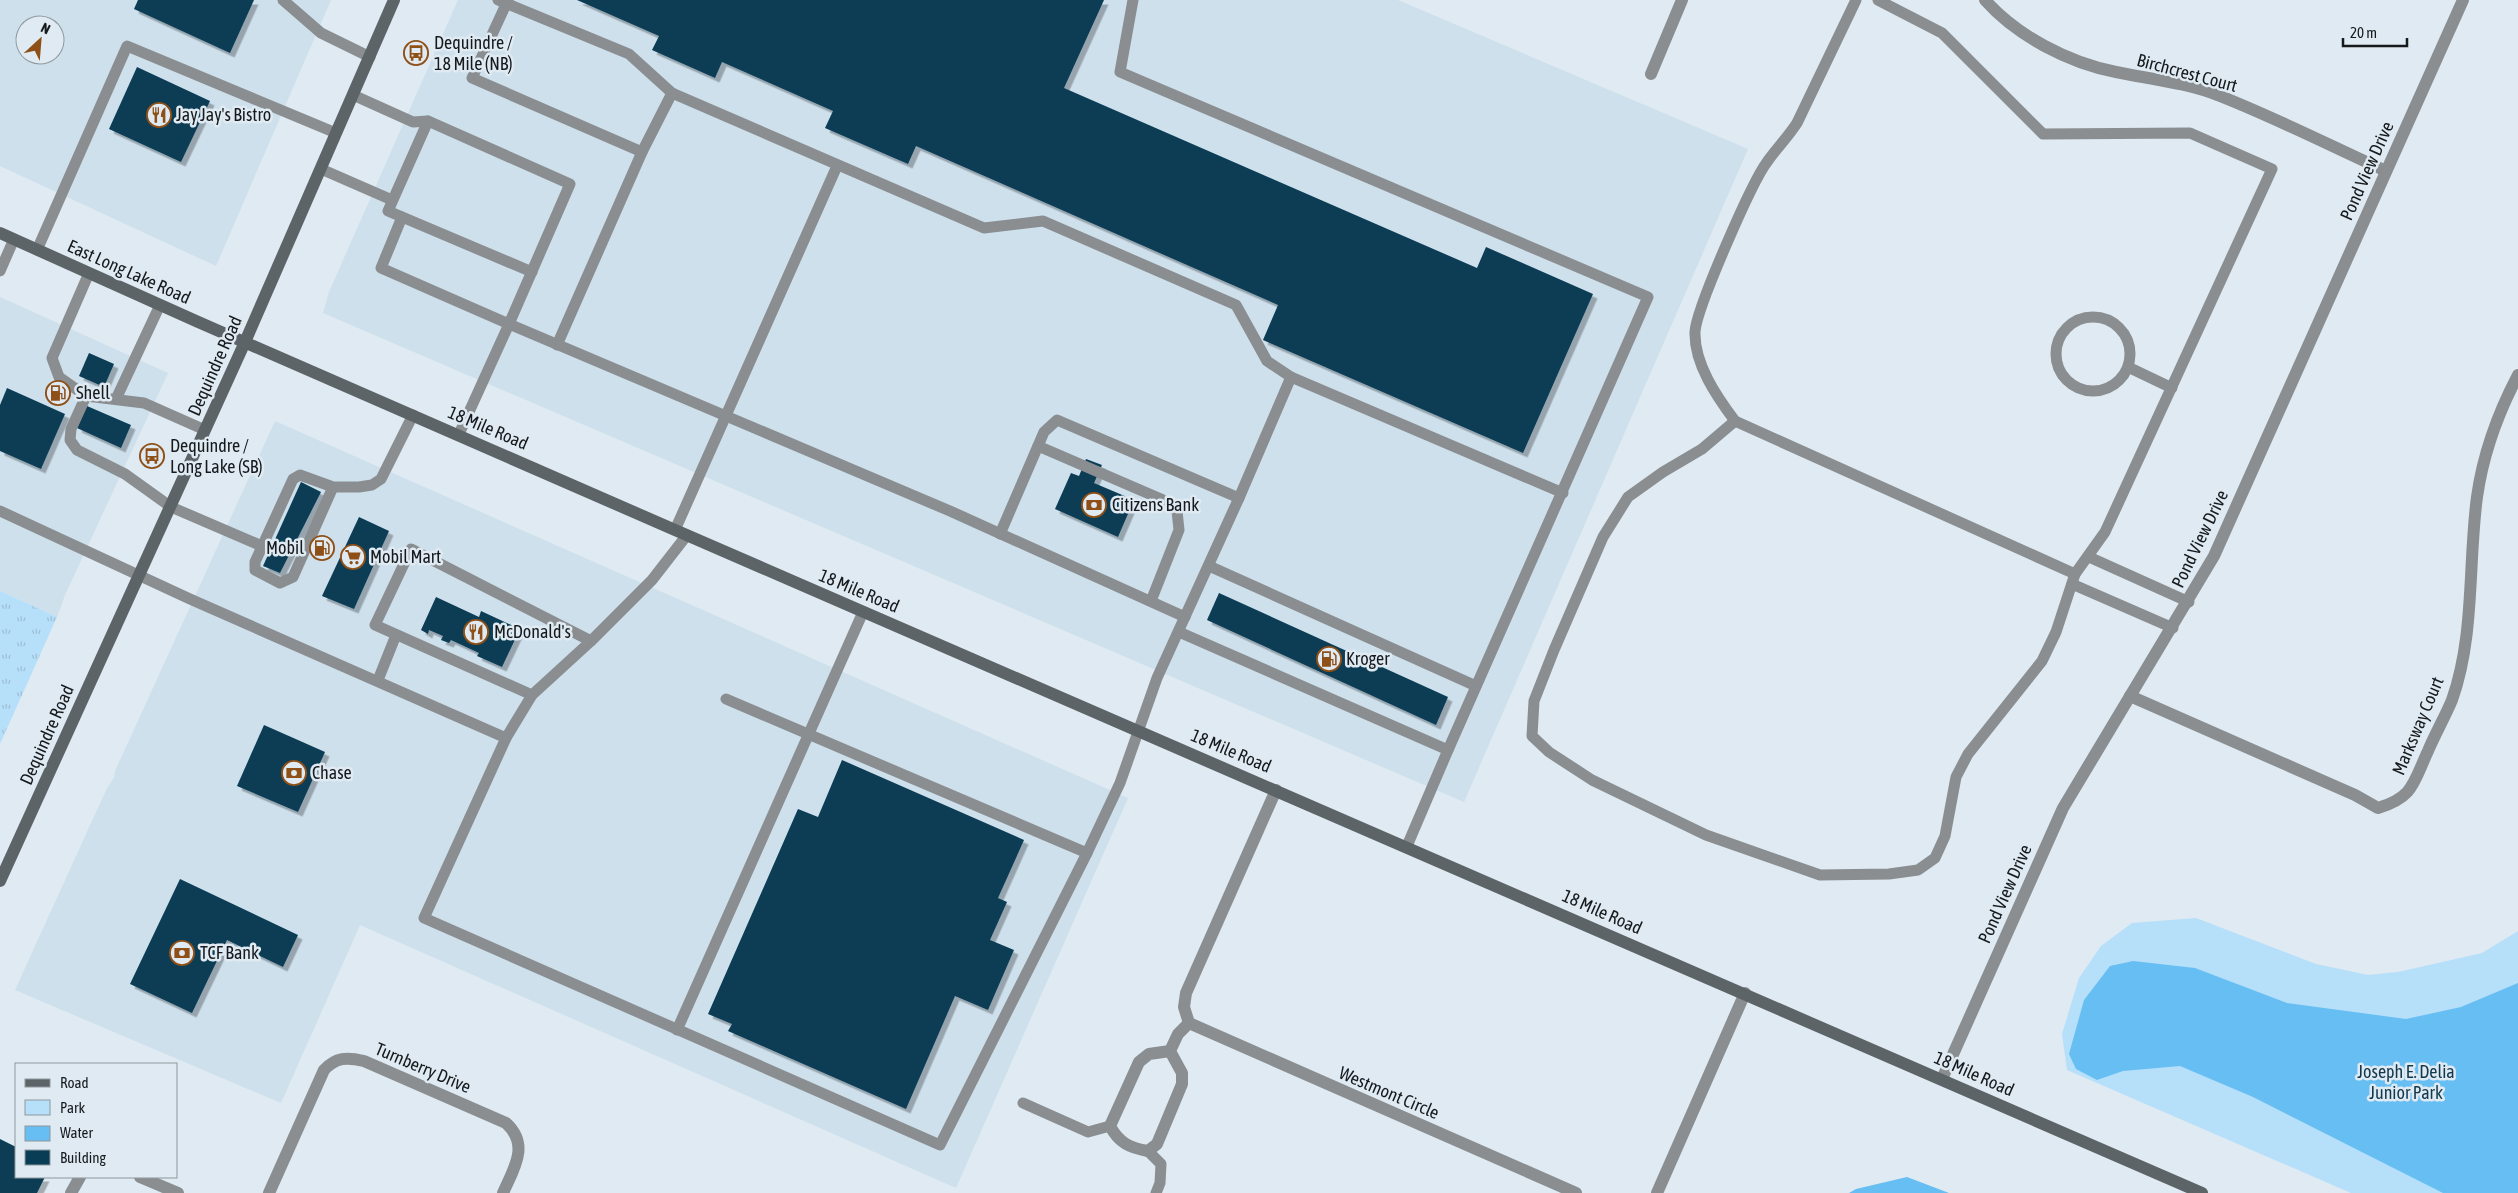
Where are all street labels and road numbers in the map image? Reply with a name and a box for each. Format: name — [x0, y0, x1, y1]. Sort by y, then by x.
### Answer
street label: Birchcrest Court — [2135, 49, 2240, 96]
street label: Pond View Drive — [2335, 118, 2398, 223]
street label: East Long Lake Road — [64, 235, 194, 308]
street label: Dequindre Road — [183, 313, 246, 419]
street label: 18 Mile Road — [445, 401, 532, 454]
street label: Pond View Drive — [2167, 487, 2232, 591]
street label: 18 Mile Road — [816, 564, 903, 617]
street label: Marksway Court — [2387, 674, 2448, 778]
street label: Dequindre Road — [15, 682, 78, 788]
street label: 18 Mile Road — [1188, 724, 1275, 777]
street label: Pond View Drive — [1973, 841, 2036, 946]
street label: 18 Mile Road — [1559, 885, 1645, 938]
street label: Turnberry Drive — [372, 1038, 474, 1097]
street label: 18 Mile Road — [1931, 1047, 2017, 1100]
street label: Westmont Circle — [1336, 1062, 1443, 1123]

